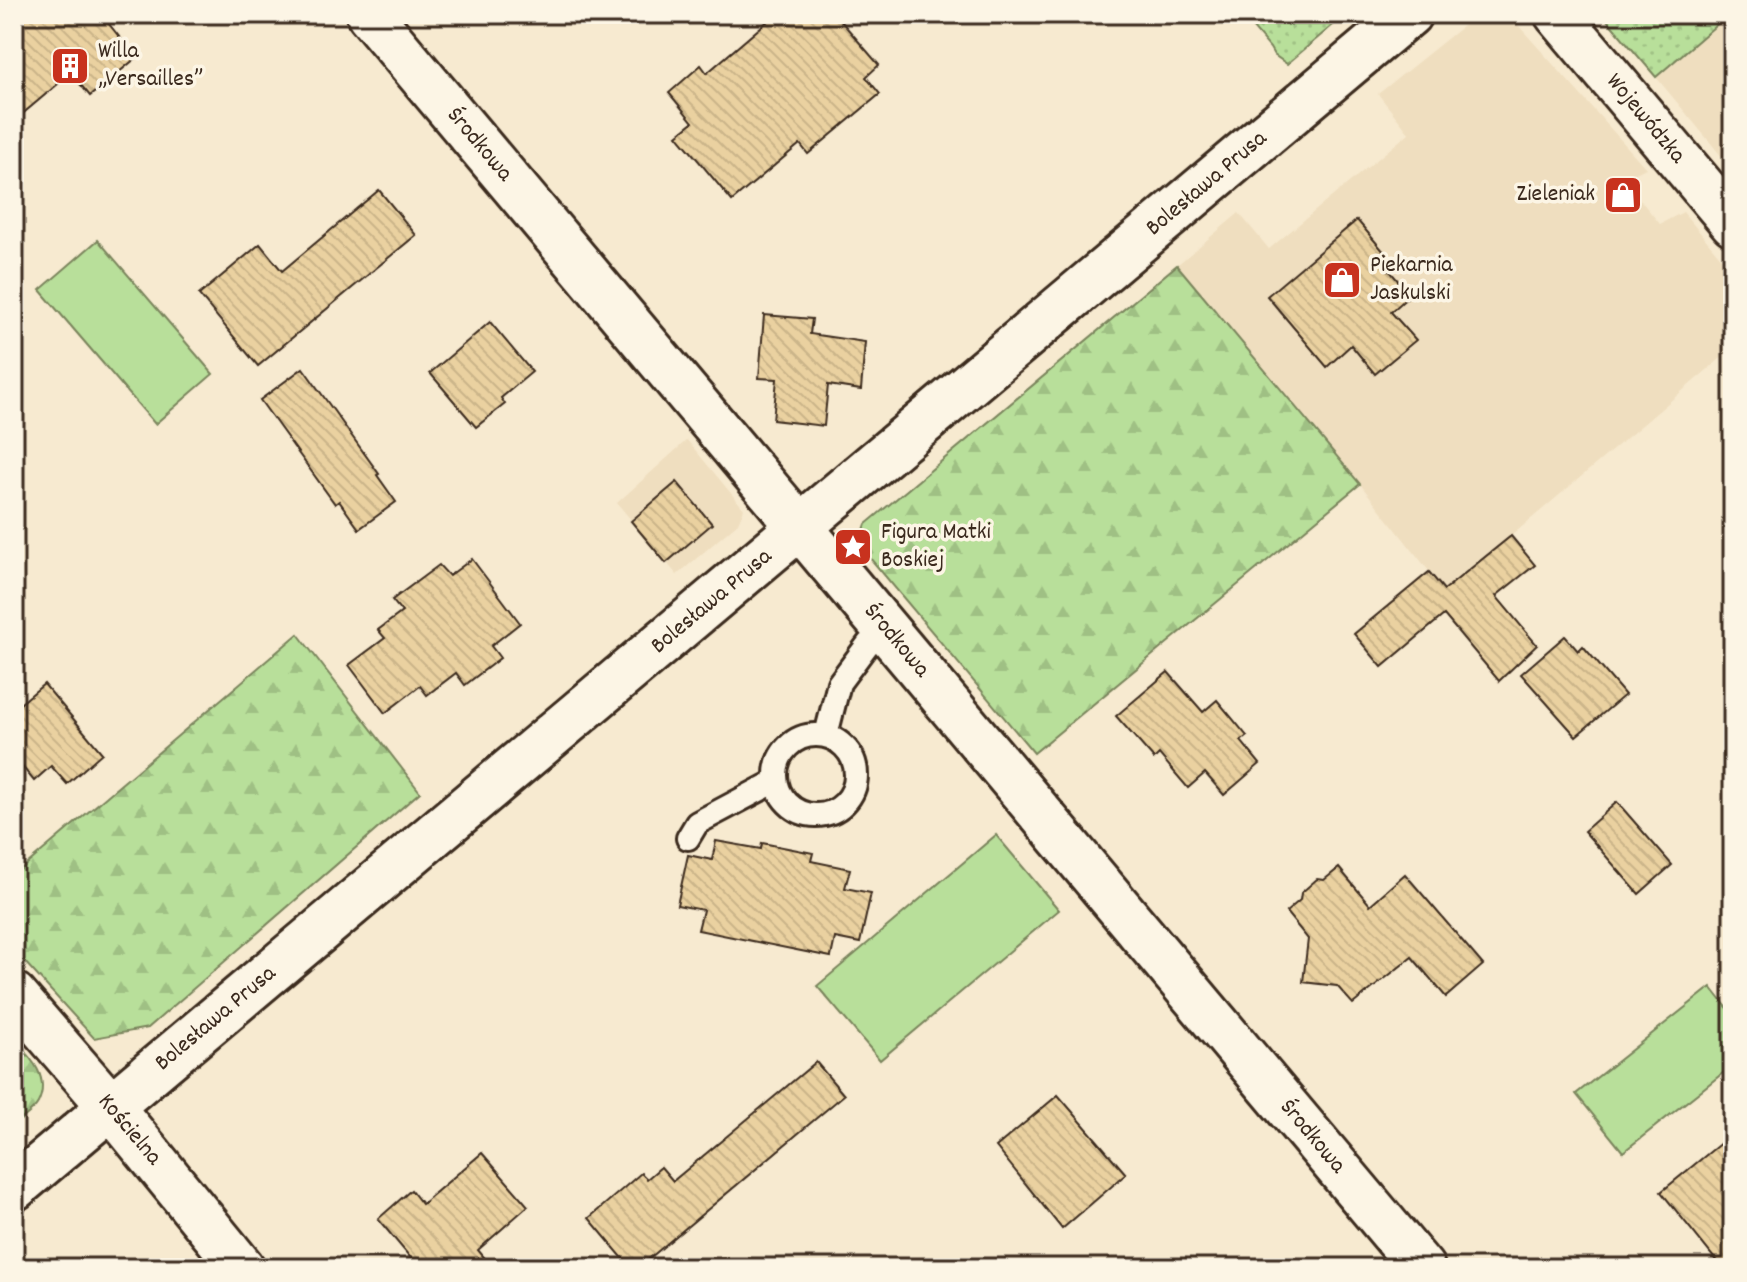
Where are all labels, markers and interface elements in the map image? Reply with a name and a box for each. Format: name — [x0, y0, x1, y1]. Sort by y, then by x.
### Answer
place label: Willa „Versailles” — [98, 35, 203, 97]
building icon: Willa „Versailles” — [49, 45, 91, 87]
street label: Wojewódzka — [1597, 66, 1694, 172]
street label: Środkowa — [438, 100, 521, 190]
street label: Bolesława Prusa — [1139, 122, 1276, 245]
shop icon: Zieleniak — [1602, 174, 1644, 216]
place label: Zieleniak — [1517, 178, 1595, 212]
place label: Piekarnia Jaskulski — [1370, 249, 1453, 311]
shop icon: Piekarnia Jaskulski — [1321, 259, 1363, 301]
place label: Figura Matki Boskiej — [881, 516, 991, 578]
place icon: Figura Matki Boskiej — [832, 526, 874, 568]
street label: Bolesława Prusa — [644, 540, 781, 663]
street label: Środkowa — [855, 596, 938, 686]
street label: Bolesława Prusa — [148, 957, 285, 1080]
street label: Kościelna — [89, 1087, 170, 1174]
street label: Środkowa — [1271, 1092, 1354, 1182]

